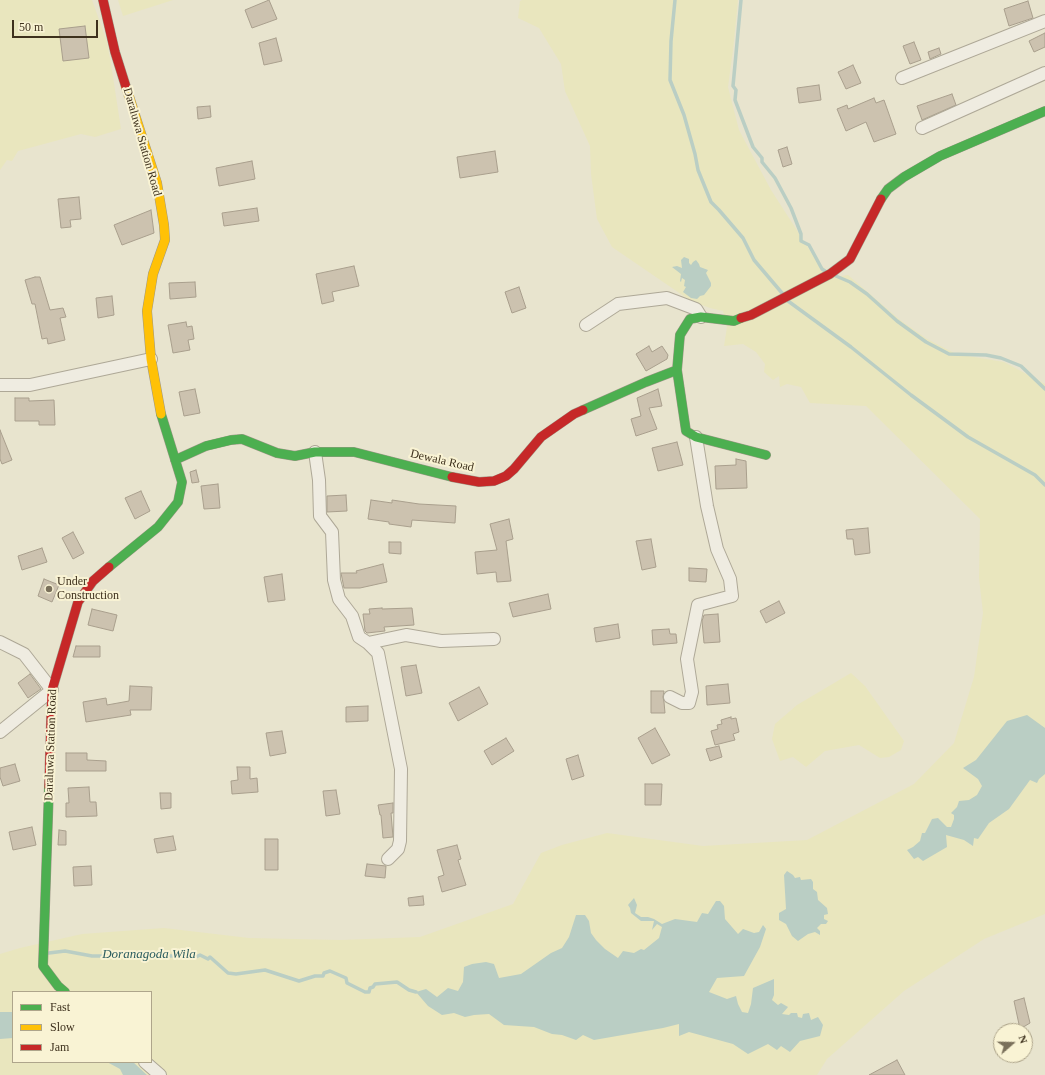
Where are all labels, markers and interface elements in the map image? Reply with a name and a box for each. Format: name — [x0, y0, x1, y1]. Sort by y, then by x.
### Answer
scale bar — [14, 12, 100, 38]
text: 50 m — [19, 20, 43, 34]
street label: Daraluwa Station Road — [120, 86, 164, 198]
street label: Dewala Road — [409, 447, 475, 475]
place label: Under Construction — [57, 575, 119, 603]
marker: Under Construction — [44, 584, 54, 594]
street label: Daraluwa Station Road — [42, 689, 60, 801]
water label: Doranagoda Wila — [102, 947, 196, 963]
legend — [12, 991, 152, 1063]
text: Fast — [50, 1000, 70, 1014]
text: Slow — [50, 1020, 75, 1034]
north arrow — [993, 1023, 1033, 1063]
text: N — [1016, 1033, 1030, 1045]
text: Jam — [50, 1040, 69, 1054]

